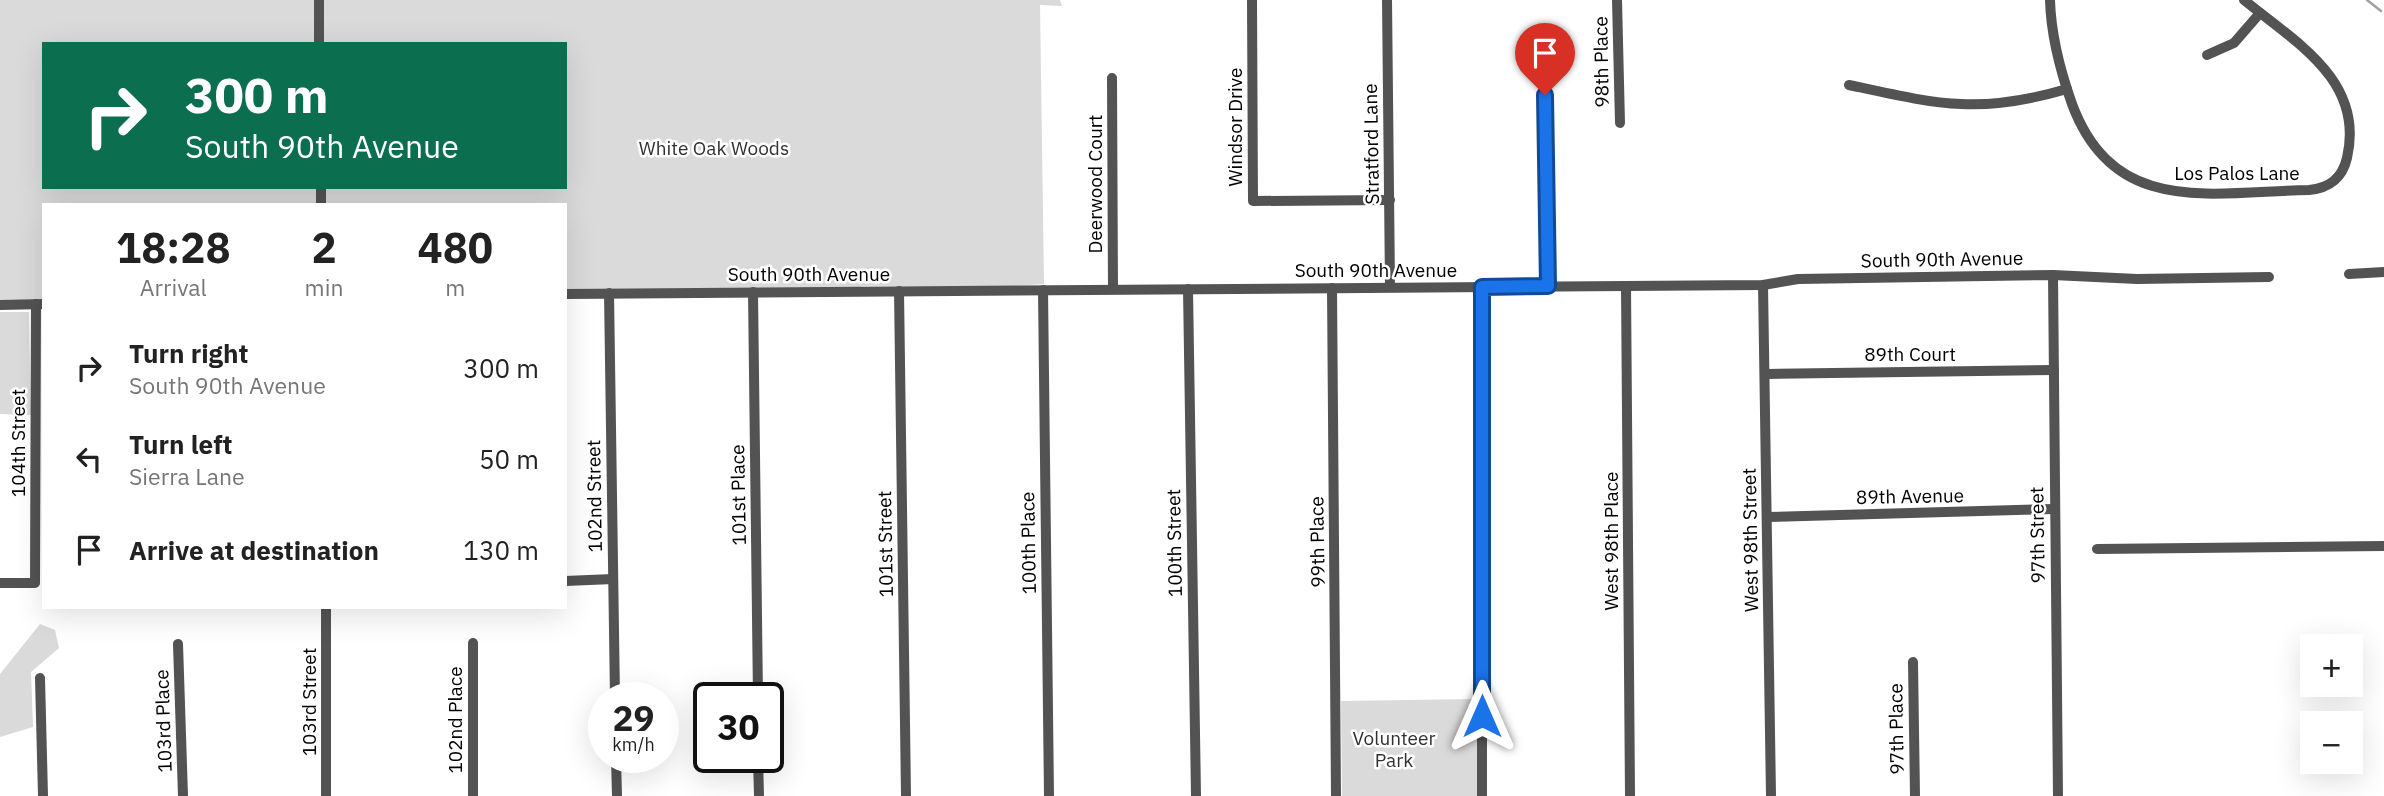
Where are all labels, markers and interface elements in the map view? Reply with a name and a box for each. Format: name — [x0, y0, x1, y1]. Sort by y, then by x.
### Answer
street label: 98th Place — [1588, 16, 1614, 108]
pin — [1515, 23, 1575, 95]
icon: arrive — [1526, 34, 1564, 72]
text: 300 m — [185, 63, 329, 126]
street label: Windsor Drive — [1223, 68, 1247, 186]
icon: right — [70, 70, 161, 161]
street label: Stratford Lane — [1358, 83, 1384, 205]
street label: Deerwood Court — [1083, 115, 1107, 253]
text: South 90th Avenue — [185, 125, 459, 167]
park label: White Oak Woods — [639, 136, 789, 160]
street label: Los Palos Lane — [2174, 161, 2300, 185]
text: 18:28 — [116, 220, 231, 275]
text: 2 — [311, 220, 337, 275]
text: 480 — [417, 220, 493, 275]
street label: South 90th Avenue — [1860, 246, 2024, 272]
street label: South 90th Avenue — [1295, 258, 1457, 282]
street label: South 90th Avenue — [728, 262, 890, 286]
text: Arrival — [140, 272, 207, 302]
text: min — [305, 272, 343, 302]
text: m — [445, 272, 465, 302]
text: Turn right — [129, 336, 248, 370]
street label: 89th Court — [1864, 342, 1956, 366]
icon: right — [70, 349, 108, 387]
text: 300 m — [463, 351, 539, 385]
text: South 90th Avenue — [129, 370, 326, 400]
street label: 104th Street — [6, 389, 30, 497]
text: Turn left — [129, 427, 232, 461]
street label: 102nd Street — [581, 439, 607, 553]
icon: left — [70, 440, 108, 478]
text: 50 m — [479, 442, 539, 476]
street label: 101st Place — [725, 444, 751, 546]
text: Sierra Lane — [129, 461, 245, 491]
street label: West 98th Street — [1737, 468, 1763, 612]
street label: West 98th Place — [1599, 472, 1623, 610]
street label: 89th Avenue — [1856, 483, 1964, 509]
street label: 97th Street — [2024, 486, 2050, 584]
street label: 100th Street — [1161, 489, 1187, 597]
street label: 101st Street — [872, 491, 898, 597]
street label: 100th Place — [1015, 491, 1041, 595]
street label: 99th Place — [1304, 496, 1330, 588]
icon: arrive — [70, 531, 108, 569]
text: Arrive at destination — [129, 533, 379, 567]
text: 130 m — [463, 533, 539, 567]
map controls — [2300, 634, 2363, 774]
button: + — [2300, 634, 2363, 697]
street label: 103rd Street — [297, 648, 321, 756]
street label: 102nd Place — [443, 666, 467, 774]
street label: 103rd Place — [149, 669, 177, 773]
position arrow — [1445, 679, 1519, 753]
speed limit sign: 30 — [693, 682, 784, 773]
street label: 97th Place — [1883, 683, 1909, 775]
text: 29 — [612, 695, 655, 741]
button: − — [2300, 711, 2363, 774]
park label: Volunteer Park — [1353, 726, 1435, 772]
text: km/h — [612, 733, 655, 756]

